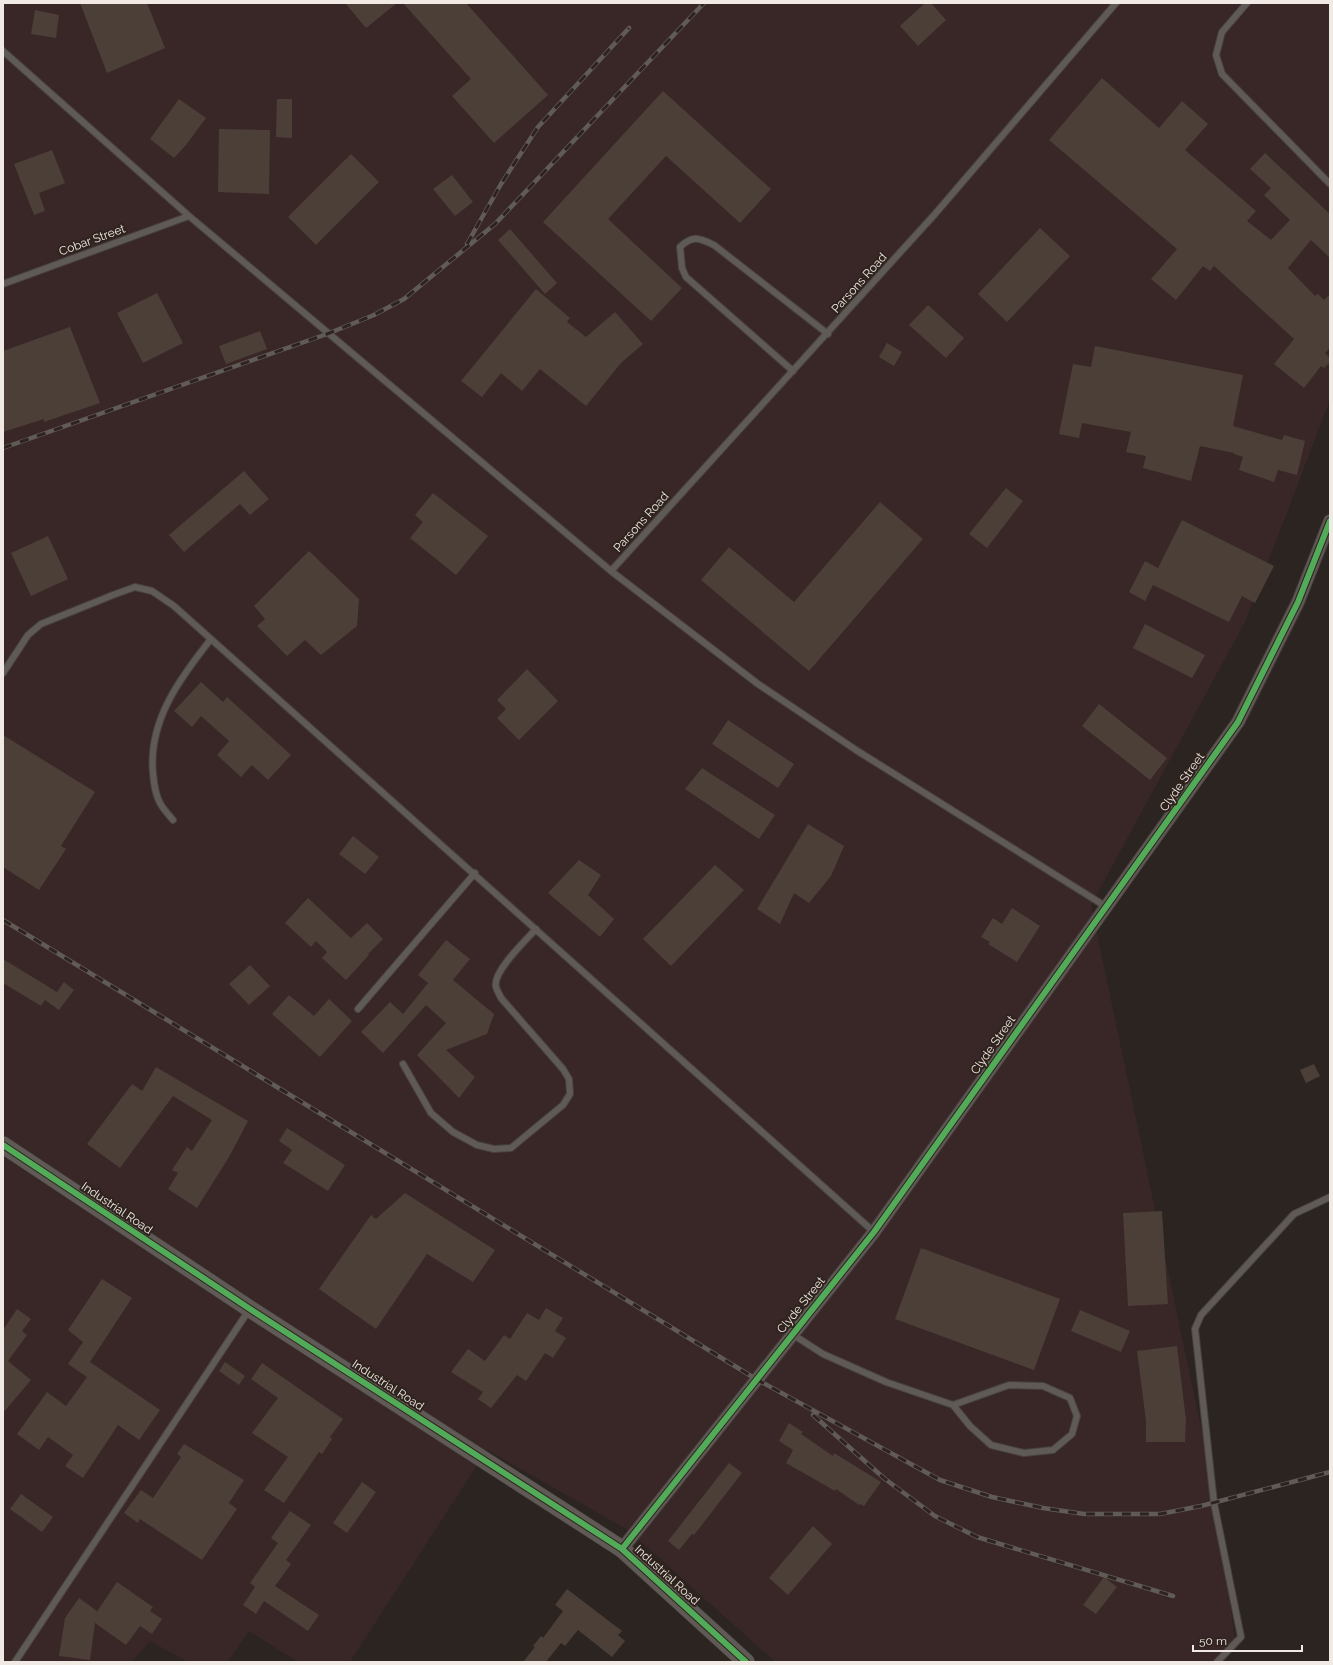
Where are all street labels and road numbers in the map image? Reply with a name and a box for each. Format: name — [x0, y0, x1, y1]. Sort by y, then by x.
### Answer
street label: Cobar Street — [57, 222, 127, 258]
street label: Parsons Road — [828, 250, 890, 316]
street label: Parsons Road — [610, 489, 672, 555]
street label: Clyde Street — [1157, 750, 1207, 814]
street label: Clyde Street — [968, 1013, 1018, 1077]
street label: Industrial Road — [79, 1179, 155, 1237]
street label: Clyde Street — [774, 1274, 828, 1336]
street label: Industrial Road — [350, 1357, 426, 1413]
street label: Industrial Road — [632, 1542, 702, 1608]

